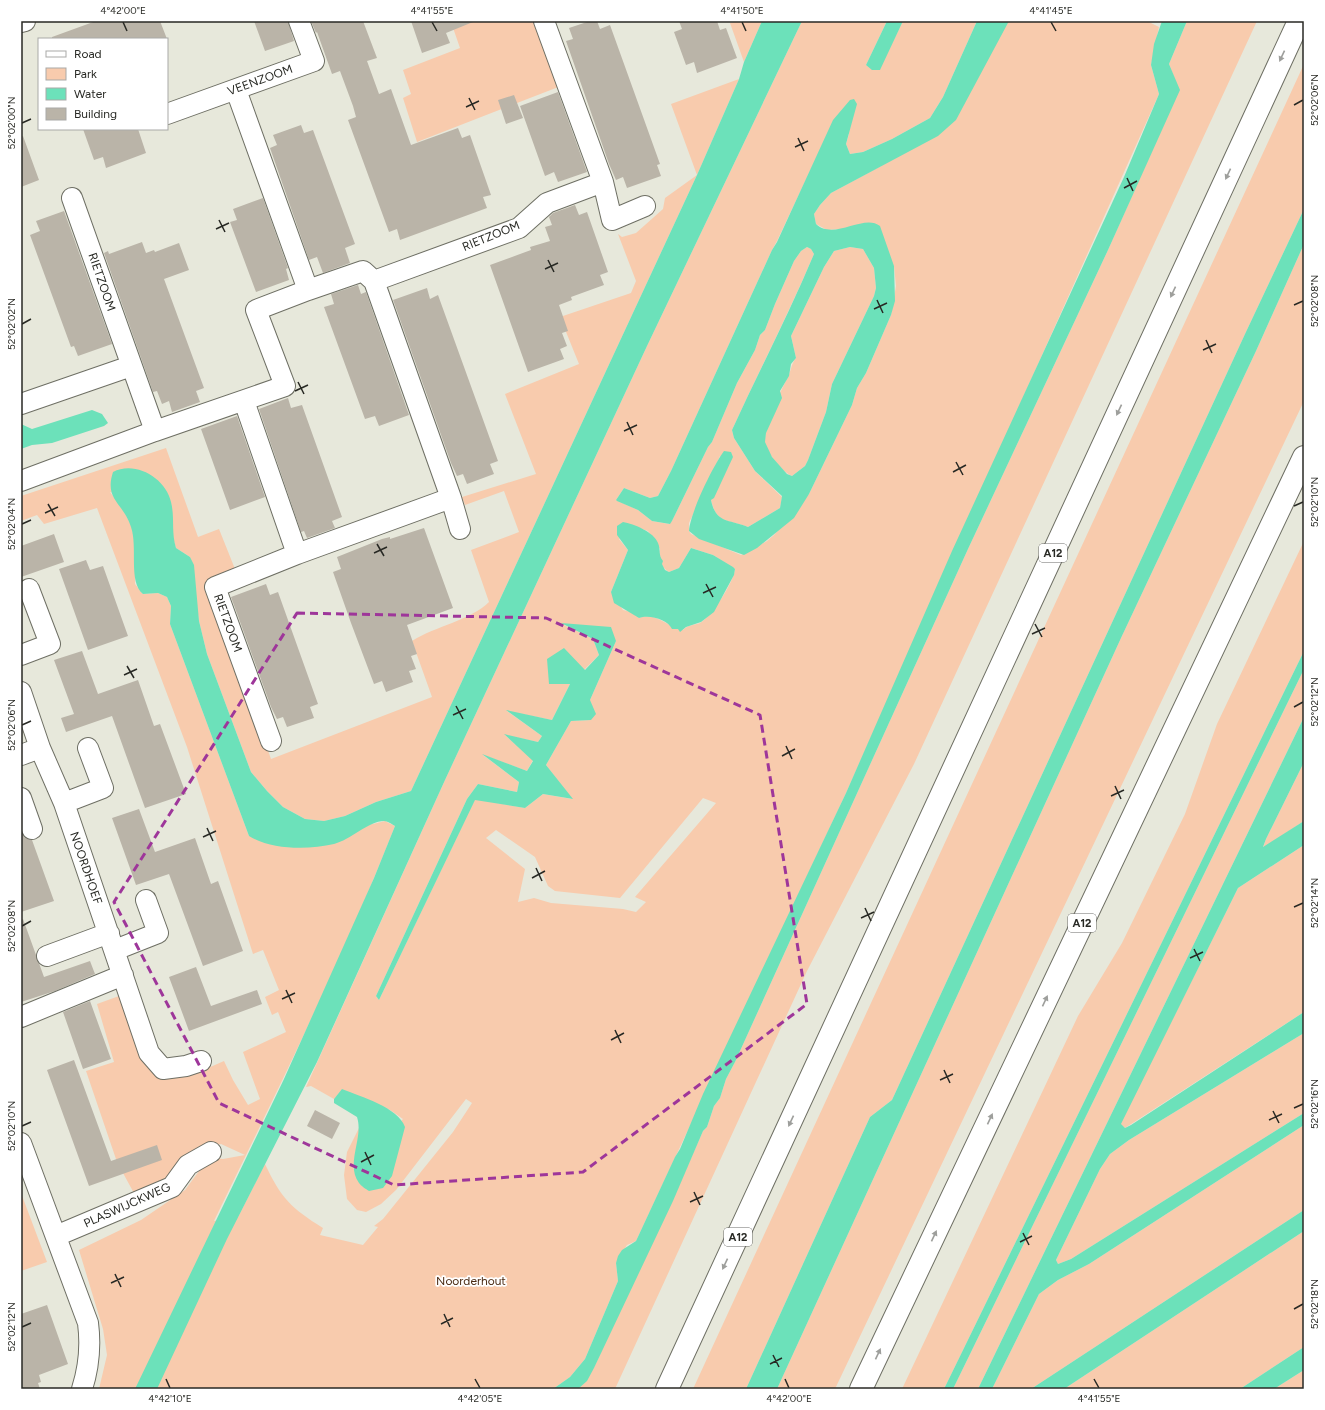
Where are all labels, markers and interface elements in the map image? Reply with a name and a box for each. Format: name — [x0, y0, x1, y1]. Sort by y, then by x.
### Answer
text: 4°42'00"E — [100, 4, 146, 17]
text: 4°41'55"E — [411, 4, 454, 17]
text: 4°41'50"E — [720, 4, 764, 17]
text: 4°41'45"E — [1029, 4, 1073, 17]
legend — [38, 38, 168, 130]
text: Road — [74, 47, 102, 61]
one-way arrow — [1279, 51, 1285, 62]
street label: VEENZOOM — [226, 62, 294, 98]
text: Park — [74, 67, 97, 81]
text: 52°02'06"N — [1308, 74, 1321, 126]
text: Water — [74, 87, 106, 101]
text: 52°02'00"N — [5, 97, 18, 149]
text: Building — [74, 107, 117, 121]
one-way arrow — [1225, 169, 1231, 180]
street label: RIETZOOM — [460, 218, 522, 254]
street label: RIETZOOM — [85, 251, 119, 313]
text: 52°02'08"N — [1308, 275, 1321, 327]
one-way arrow — [1170, 287, 1176, 298]
text: 52°02'02"N — [5, 298, 18, 350]
one-way arrow — [1116, 405, 1122, 416]
text: 52°02'10"N — [1308, 477, 1321, 527]
text: 52°02'04"N — [5, 498, 18, 550]
road number: A12 — [1039, 544, 1067, 562]
street label: RIETZOOM — [211, 592, 245, 654]
text: 52°02'12"N — [1308, 677, 1321, 727]
text: 52°02'06"N — [5, 699, 18, 751]
street label: NOORDHOEF — [67, 830, 105, 906]
text: 52°02'14"N — [1308, 878, 1321, 928]
text: 52°02'08"N — [5, 900, 18, 952]
road number: A12 — [1068, 914, 1096, 932]
one-way arrow — [1042, 996, 1048, 1007]
text: 52°02'16"N — [1308, 1079, 1321, 1129]
text: 52°02'10"N — [5, 1101, 18, 1151]
one-way arrow — [987, 1113, 993, 1125]
one-way arrow — [788, 1115, 794, 1127]
street label: PLASWIJCKWEG — [82, 1180, 172, 1230]
road number: A12 — [724, 1228, 752, 1246]
one-way arrow — [931, 1231, 937, 1242]
one-way arrow — [722, 1258, 728, 1270]
park label: Noorderhout — [436, 1274, 506, 1288]
text: 52°02'18"N — [1308, 1279, 1321, 1329]
text: 52°02'12"N — [5, 1302, 18, 1352]
one-way arrow — [875, 1348, 881, 1359]
text: 4°42'10"E — [148, 1392, 192, 1405]
text: 4°42'05"E — [458, 1392, 503, 1405]
text: 4°42'00"E — [766, 1392, 812, 1405]
text: 4°41'55"E — [1078, 1392, 1121, 1405]

